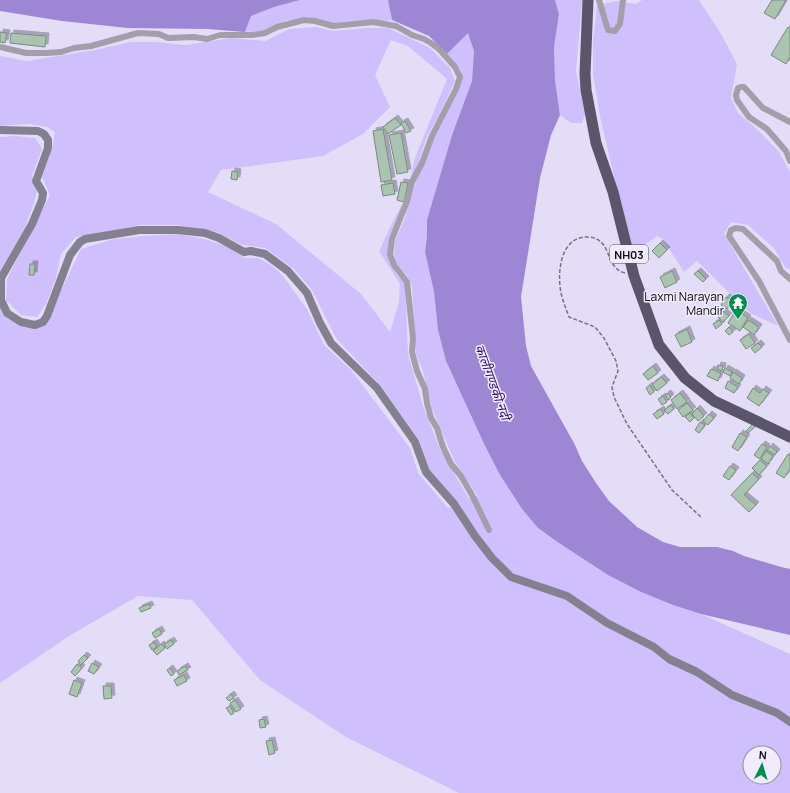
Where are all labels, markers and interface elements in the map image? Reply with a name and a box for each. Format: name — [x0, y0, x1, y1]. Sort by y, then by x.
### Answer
road number: NH03 — [610, 245, 648, 263]
place label: Laxmi Narayan Mandir — [644, 288, 725, 319]
temple icon: Laxmi Narayan Mandir — [727, 292, 749, 320]
water label: कालीगण्डकी नदी — [471, 342, 516, 425]
north arrow — [742, 745, 782, 785]
text: N — [758, 747, 768, 762]

